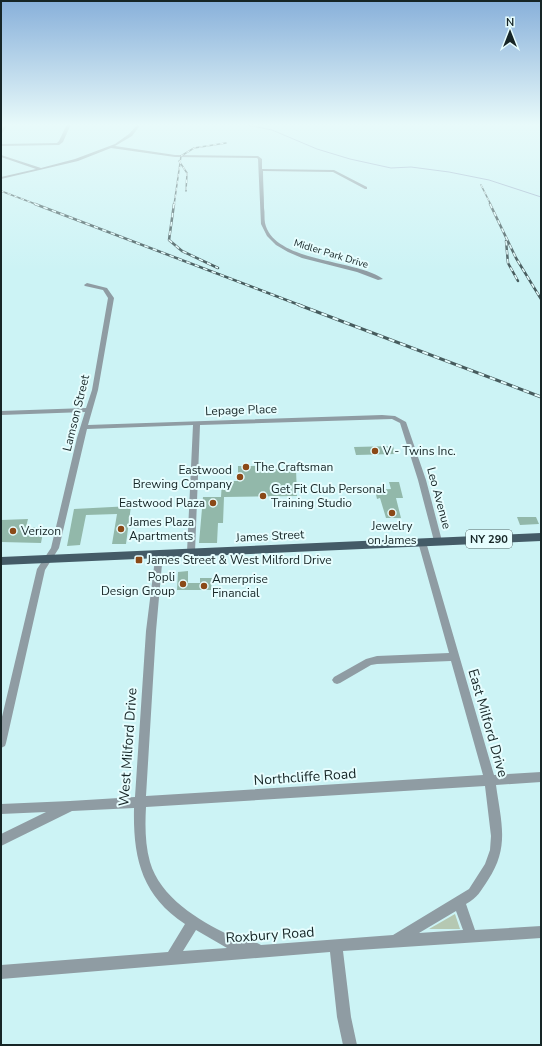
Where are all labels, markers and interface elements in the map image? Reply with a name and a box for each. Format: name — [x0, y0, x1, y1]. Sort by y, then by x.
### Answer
north arrow — [490, 12, 530, 52]
text: N — [506, 15, 514, 30]
street label: Midler Park Drive — [292, 236, 370, 272]
street label: Lamson Street — [59, 372, 93, 453]
street label: Lepage Place — [205, 401, 277, 419]
place label: V - Twins Inc. — [382, 443, 456, 459]
marker: V - Twins Inc. — [370, 446, 380, 456]
place label: The Craftsman — [254, 459, 333, 475]
place label: Eastwood Brewing Company — [133, 462, 233, 492]
marker: The Craftsman — [241, 462, 251, 472]
street label: Leo Avenue — [423, 465, 455, 531]
marker: Eastwood Brewing Company — [235, 472, 245, 482]
place label: Get Fit Club Personal Training Studio — [271, 481, 386, 511]
marker: Get Fit Club Personal Training Studio — [258, 491, 268, 501]
place label: Eastwood Plaza — [119, 495, 205, 511]
marker: Eastwood Plaza — [208, 498, 218, 508]
marker: Jewelry on James — [387, 508, 397, 518]
place label: James Plaza Apartments — [128, 514, 194, 544]
place label: Jewelry on James — [367, 518, 417, 548]
place label: Verizon — [20, 523, 61, 539]
marker: James Plaza Apartments — [116, 524, 126, 534]
marker: Verizon — [8, 526, 18, 536]
street label: James Street — [234, 526, 305, 546]
road number: NY 290 — [466, 530, 512, 548]
place label: James Street & West Milford Drive — [146, 552, 332, 568]
marker: James Street & West Milford Drive — [134, 555, 144, 565]
place label: Popli Design Group — [101, 569, 175, 599]
place label: Amerprise Financial — [212, 571, 268, 601]
marker: Popli Design Group — [178, 579, 188, 589]
marker: Amerprise Financial — [199, 581, 209, 591]
street label: East Milford Drive — [463, 667, 513, 779]
street label: West Milford Drive — [114, 687, 142, 807]
street label: Northcliffe Road — [253, 764, 357, 790]
street label: Roxbury Road — [225, 922, 315, 948]

